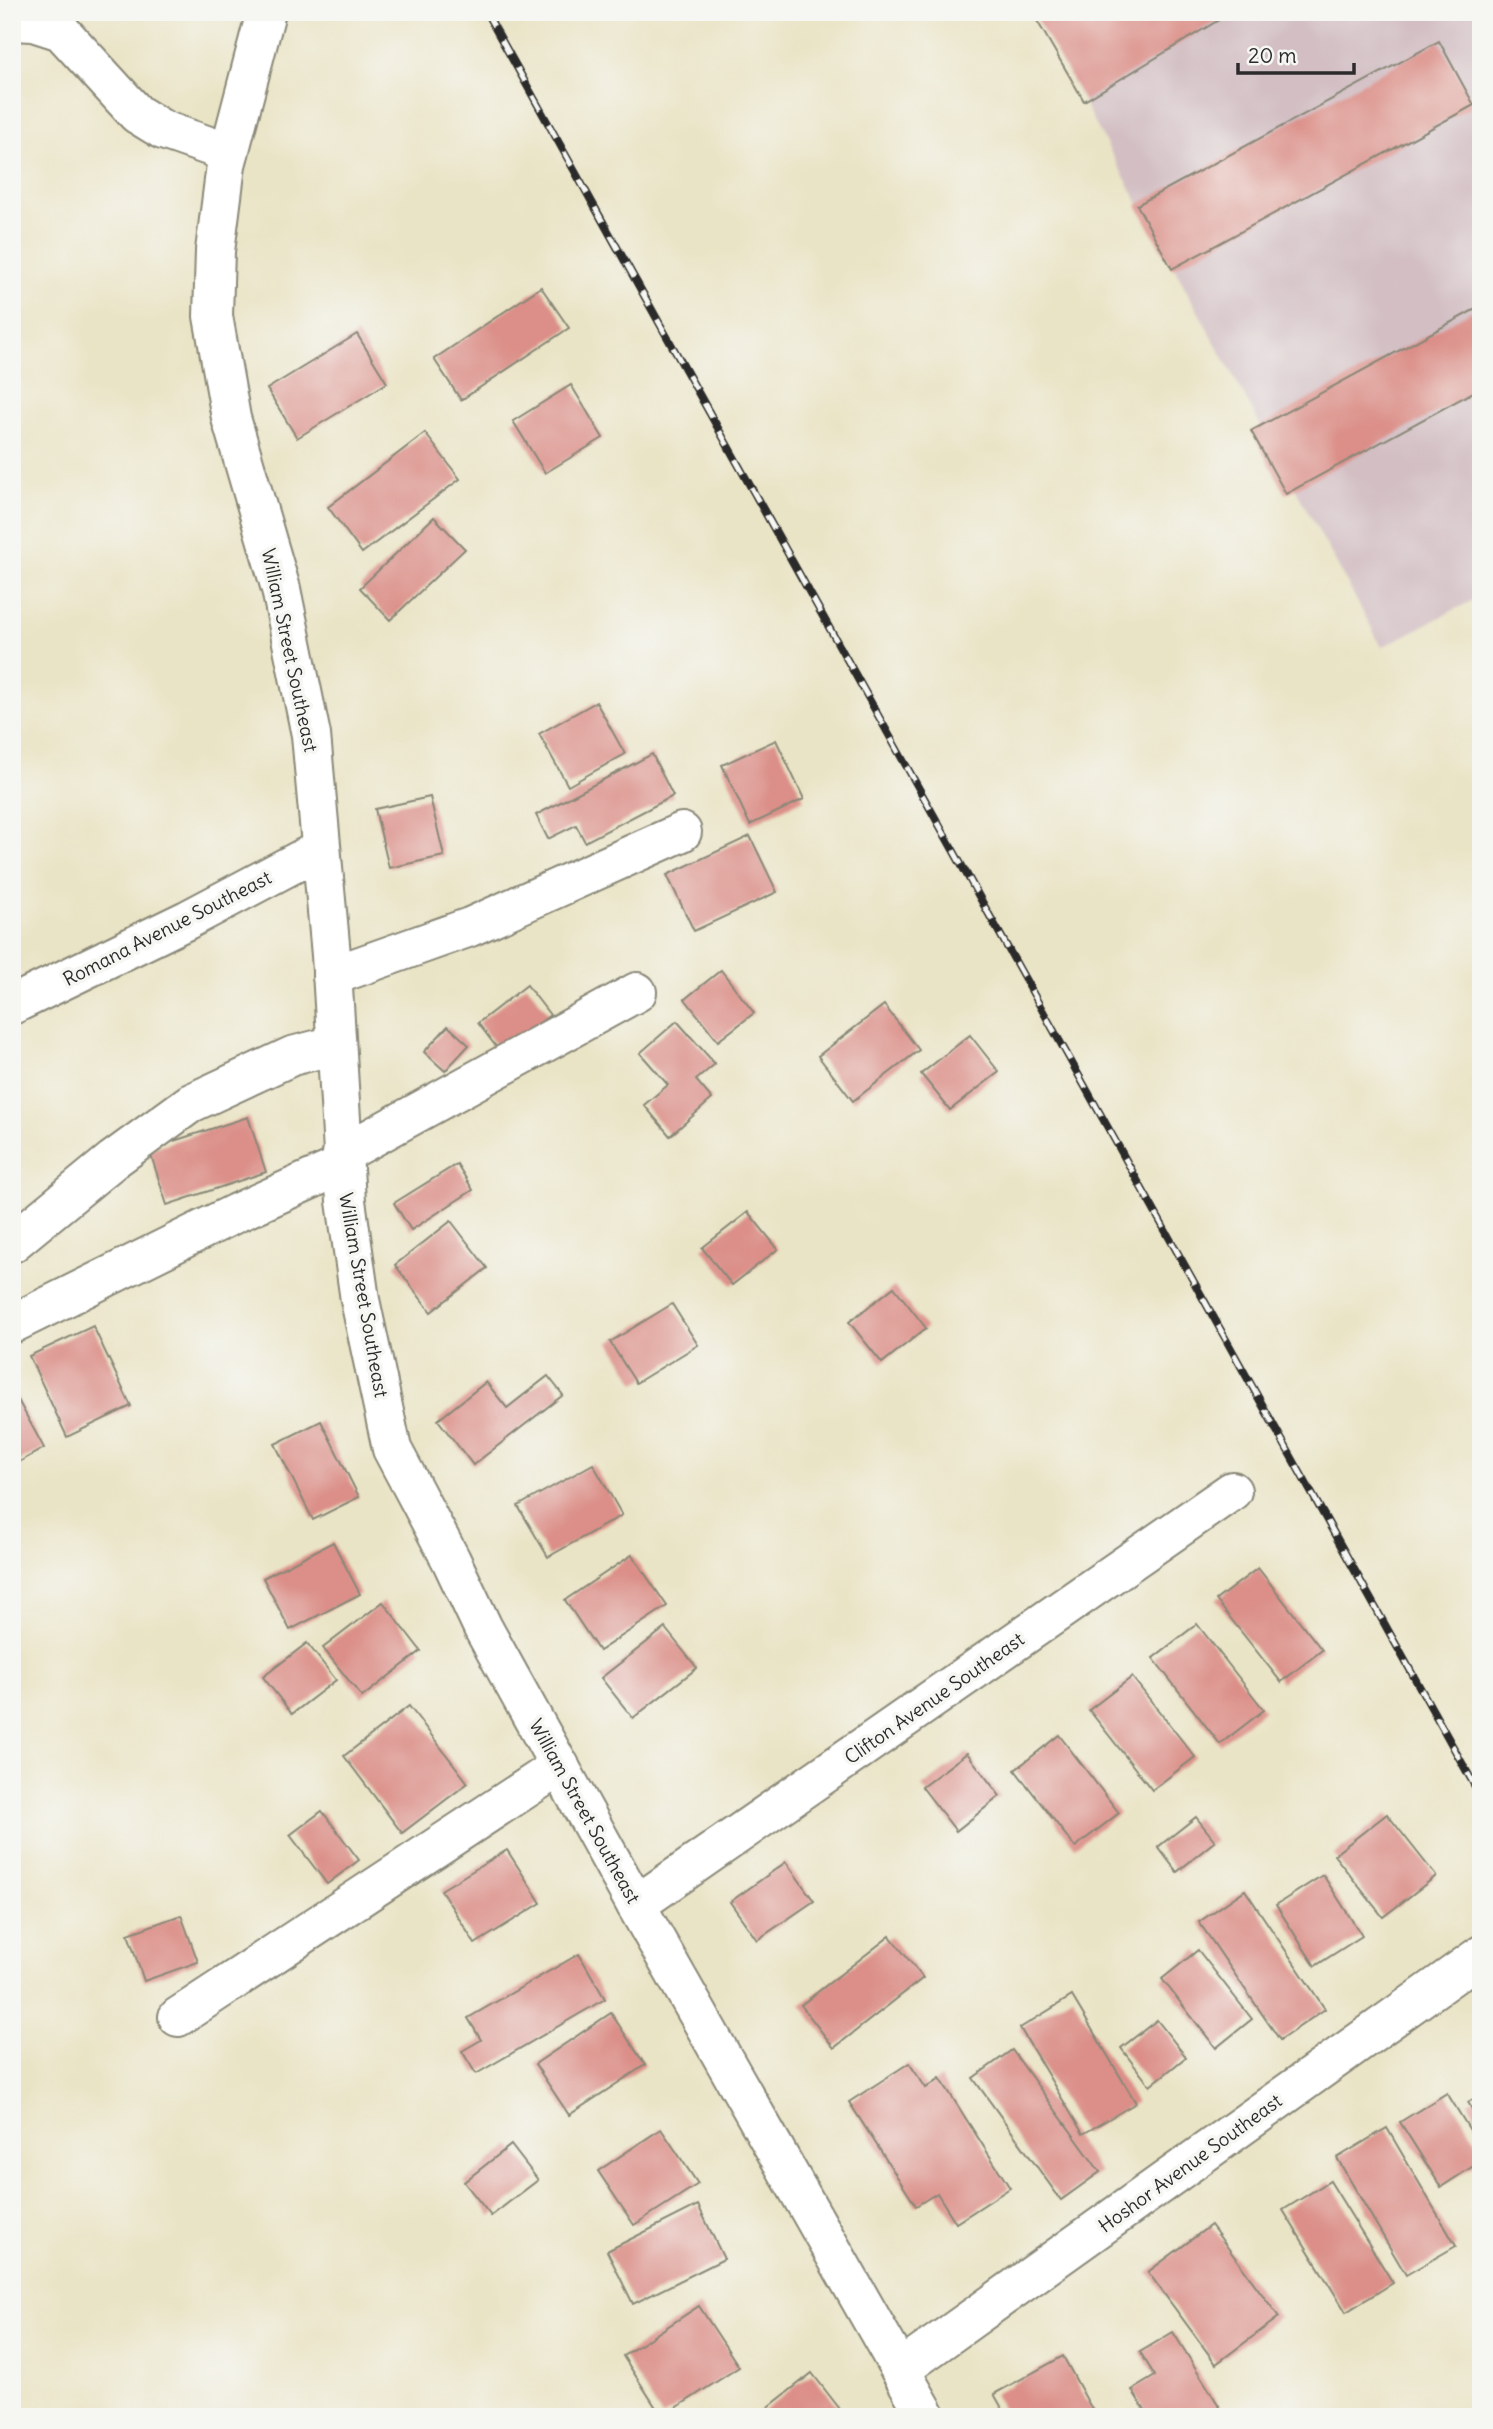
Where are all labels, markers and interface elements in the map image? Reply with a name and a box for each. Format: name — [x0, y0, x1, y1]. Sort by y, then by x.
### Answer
scale bar — [1238, 32, 1353, 76]
text: 20 m — [1248, 42, 1297, 69]
street label: William Street Southeast — [257, 546, 323, 754]
street label: Romana Avenue Southeast — [59, 865, 275, 991]
street label: William Street Southeast — [334, 1191, 394, 1399]
street label: Clifton Avenue Southeast — [840, 1627, 1028, 1769]
street label: William Street Southeast — [524, 1714, 646, 1908]
street label: Hoshor Avenue Southeast — [1094, 2088, 1286, 2238]

